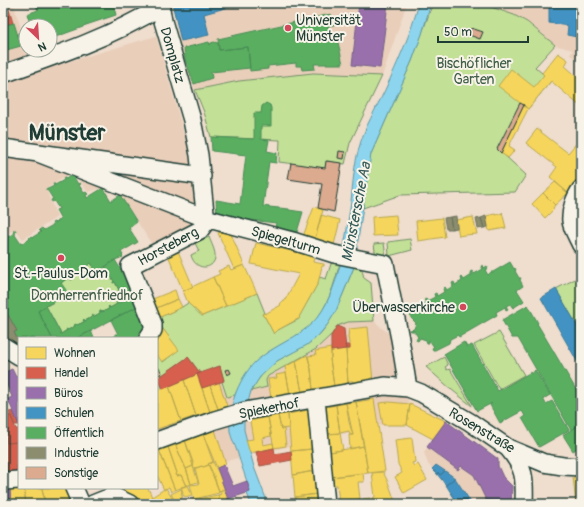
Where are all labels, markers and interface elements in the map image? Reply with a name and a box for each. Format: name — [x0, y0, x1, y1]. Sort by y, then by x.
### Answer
place label: Universität Münster — [296, 12, 361, 45]
north arrow — [18, 18, 58, 58]
scale bar — [438, 18, 528, 44]
marker: Universität Münster — [283, 23, 293, 33]
street label: Domplatz — [156, 25, 189, 85]
text: 50 m — [444, 25, 472, 40]
text: N — [35, 39, 48, 54]
park label: Bischöflicher Garten — [436, 55, 512, 88]
district label: Münster — [29, 119, 106, 147]
water label: Münstersche Aa — [338, 160, 376, 263]
street label: Spiegelturm — [249, 222, 323, 259]
street label: Horsteberg — [135, 223, 201, 269]
marker: St.-Paulus-Dom — [56, 253, 66, 263]
place label: St.-Paulus-Dom — [14, 265, 108, 282]
park label: Domherrenfriedhof — [31, 287, 144, 304]
place label: Überwasserkirche — [352, 299, 455, 316]
marker: Überwasserkirche — [458, 302, 468, 312]
legend — [18, 337, 158, 489]
text: Wohnen — [54, 346, 96, 361]
text: Handel — [54, 366, 89, 381]
text: Büros — [54, 386, 83, 401]
street label: Spiekerhof — [237, 394, 301, 423]
street label: Rosenstraße — [446, 404, 518, 457]
text: Schulen — [54, 406, 94, 421]
text: Öffentlich — [54, 425, 104, 441]
text: Industrie — [54, 446, 99, 461]
text: Sonstige — [54, 466, 98, 481]

